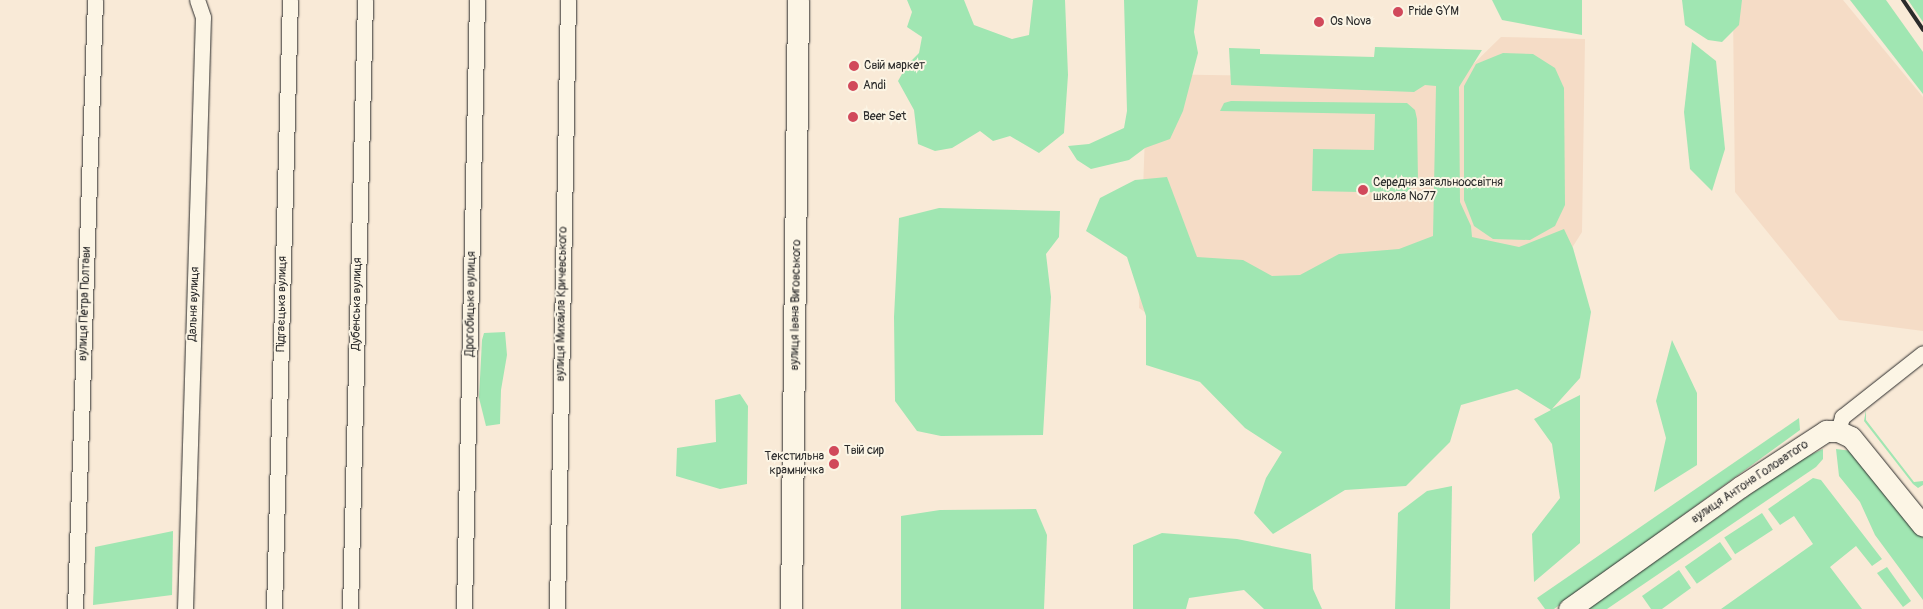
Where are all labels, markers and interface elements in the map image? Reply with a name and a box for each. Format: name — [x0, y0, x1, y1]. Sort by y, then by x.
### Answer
place label: Pride GYM — [1408, 5, 1459, 19]
marker: Pride GYM — [1392, 6, 1404, 18]
marker: Os Nova — [1312, 15, 1326, 29]
place label: Os Nova — [1330, 15, 1371, 29]
place label: Свій маркет — [864, 59, 925, 73]
marker: Свій маркет — [848, 60, 860, 72]
place label: Andi — [863, 79, 886, 93]
marker: Andi — [847, 80, 859, 92]
place label: Beer Set — [863, 110, 906, 124]
marker: Beer Set — [847, 111, 859, 123]
place label: Середня загальноосвітня школа №77 — [1373, 176, 1503, 204]
marker: Середня загальноосвітня школа №77 — [1357, 184, 1369, 196]
street label: вулиця Михайла Кричевського — [553, 226, 571, 382]
street label: вулиця Івана Виговського — [788, 239, 804, 371]
street label: вулиця Петра Полтави — [76, 247, 94, 361]
street label: Дрогобицька вулиця — [463, 251, 479, 357]
street label: Підгаєцька вулиця — [274, 256, 290, 352]
street label: Дубенська вулиця — [349, 257, 365, 351]
street label: Дальня вулиця — [186, 266, 202, 342]
street label: вулиця Антона Головатого — [1689, 437, 1811, 527]
place label: Твій сир — [844, 444, 884, 458]
marker: Твій сир — [828, 445, 840, 457]
place label: Текстильна крамничка — [765, 450, 824, 478]
marker: Текстильна крамничка — [828, 458, 840, 470]

